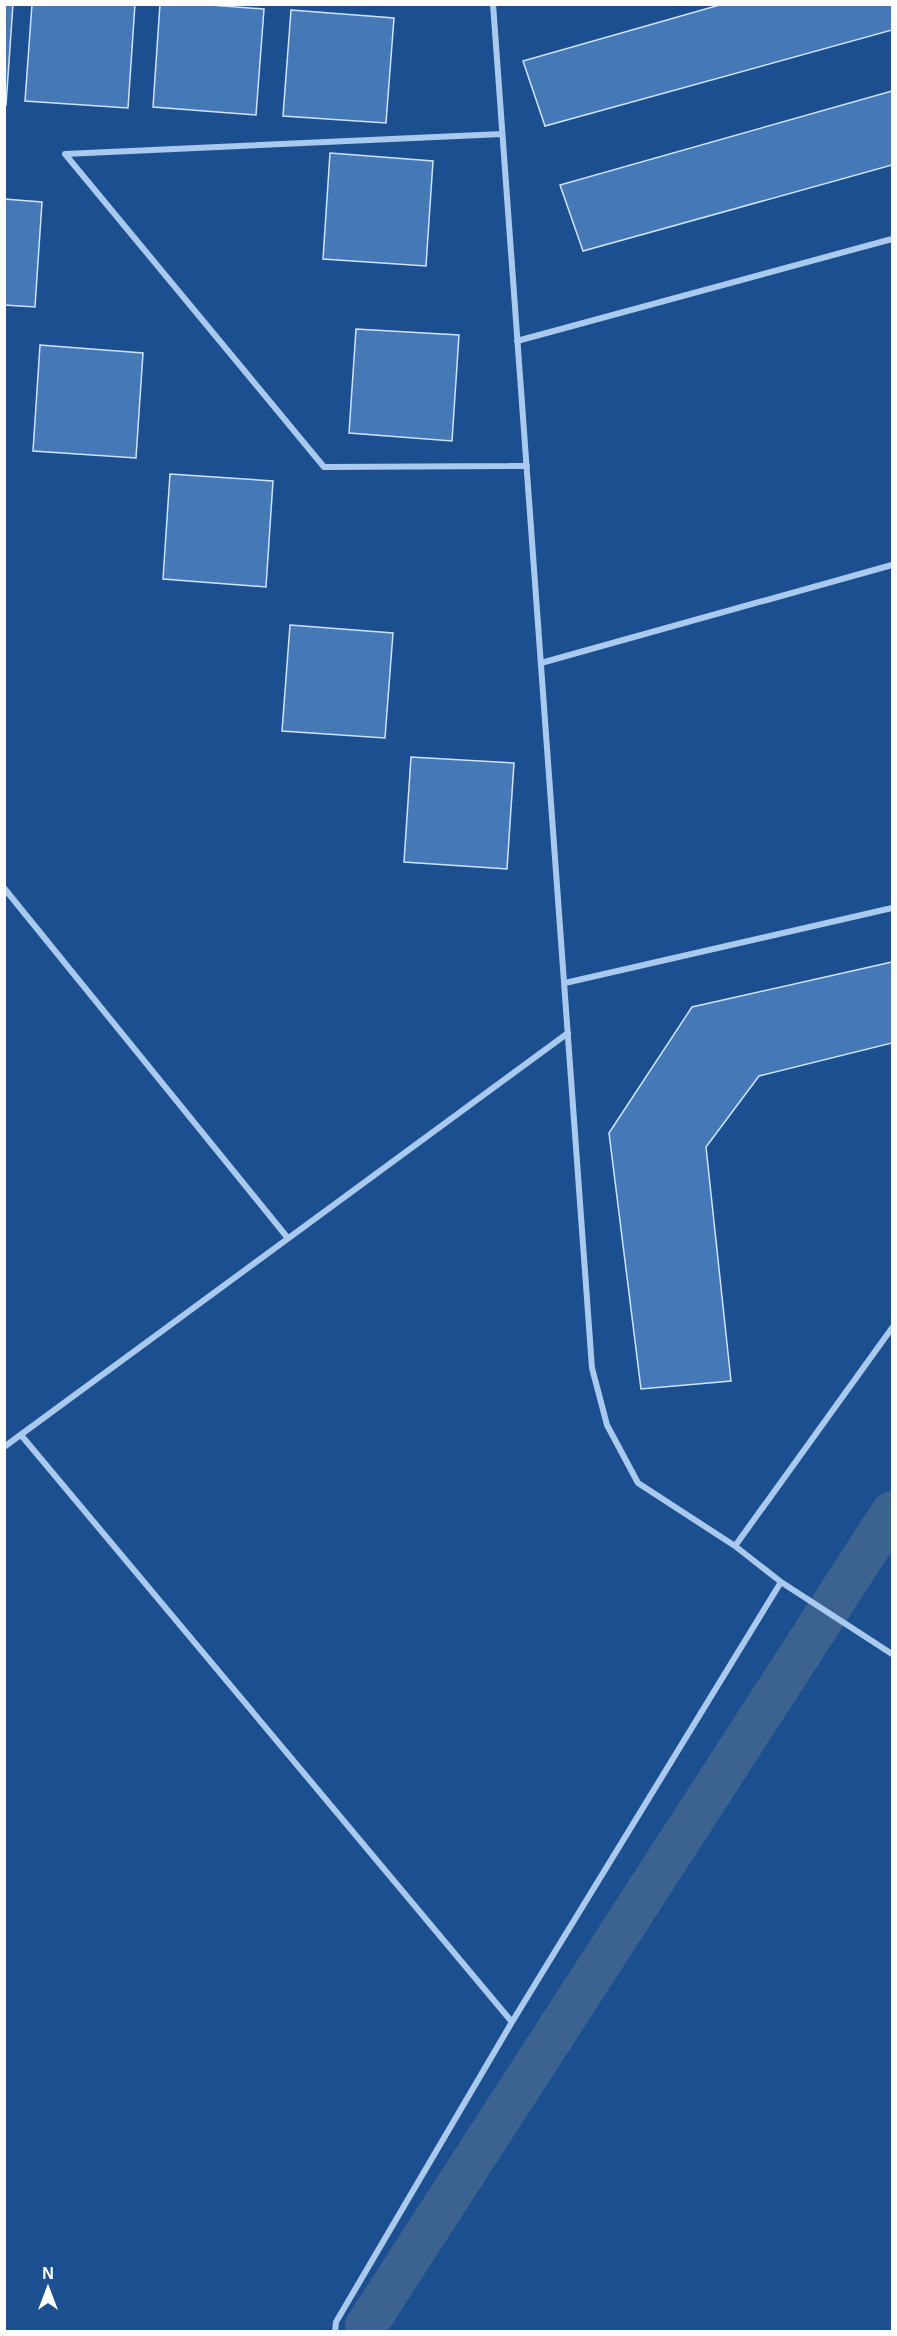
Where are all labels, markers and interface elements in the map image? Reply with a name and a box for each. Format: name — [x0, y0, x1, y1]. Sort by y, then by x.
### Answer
north arrow — [18, 2258, 78, 2318]
text: N — [42, 2265, 54, 2282]

